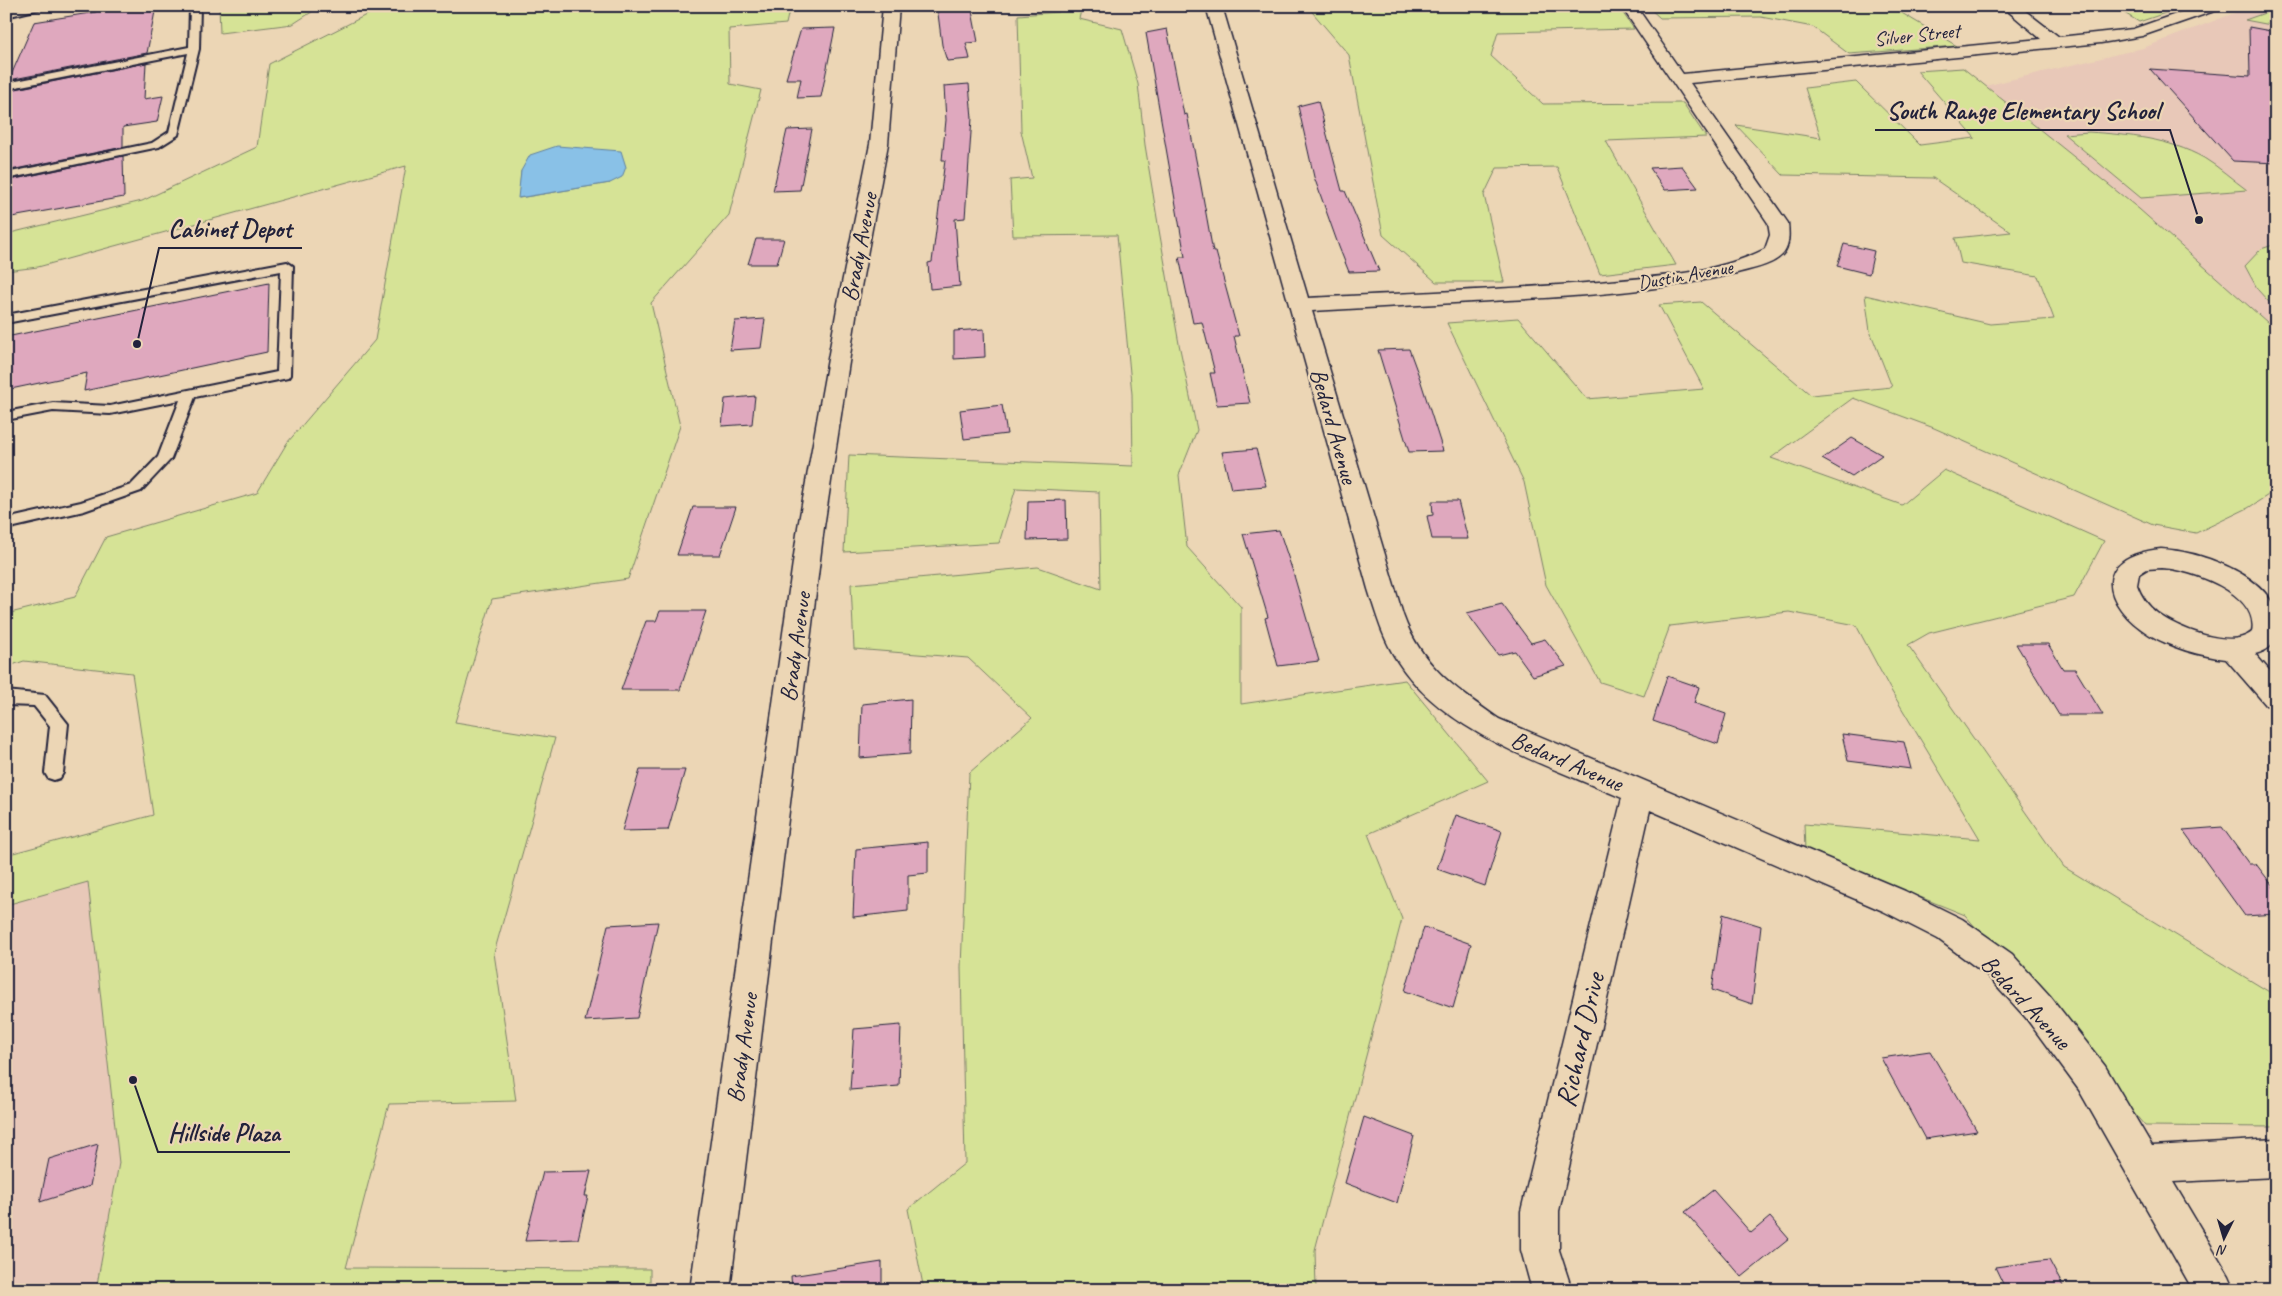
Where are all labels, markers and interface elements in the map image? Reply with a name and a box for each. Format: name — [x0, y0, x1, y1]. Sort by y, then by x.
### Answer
street label: Silver Street — [1873, 18, 1964, 52]
callout: South Range Elementary School — [1875, 90, 2170, 130]
text: South Range Elementary School — [1887, 95, 2164, 127]
street label: Brady Avenue — [834, 188, 885, 304]
callout: Cabinet Depot — [159, 208, 302, 248]
text: Cabinet Depot — [168, 213, 294, 245]
street label: Dustin Avenue — [1636, 254, 1736, 296]
street label: Bedard Avenue — [1303, 365, 1365, 489]
street label: Brady Avenue — [772, 588, 818, 704]
street label: Bedard Avenue — [1507, 724, 1629, 799]
street label: Bedard Avenue — [1975, 948, 2079, 1057]
street label: Richard Drive — [1547, 967, 1614, 1111]
street label: Brady Avenue — [719, 989, 765, 1105]
callout: Hillside Plaza — [158, 1112, 290, 1152]
text: Hillside Plaza — [168, 1117, 282, 1149]
north arrow — [2200, 1214, 2250, 1264]
text: N — [2216, 1241, 2228, 1259]

